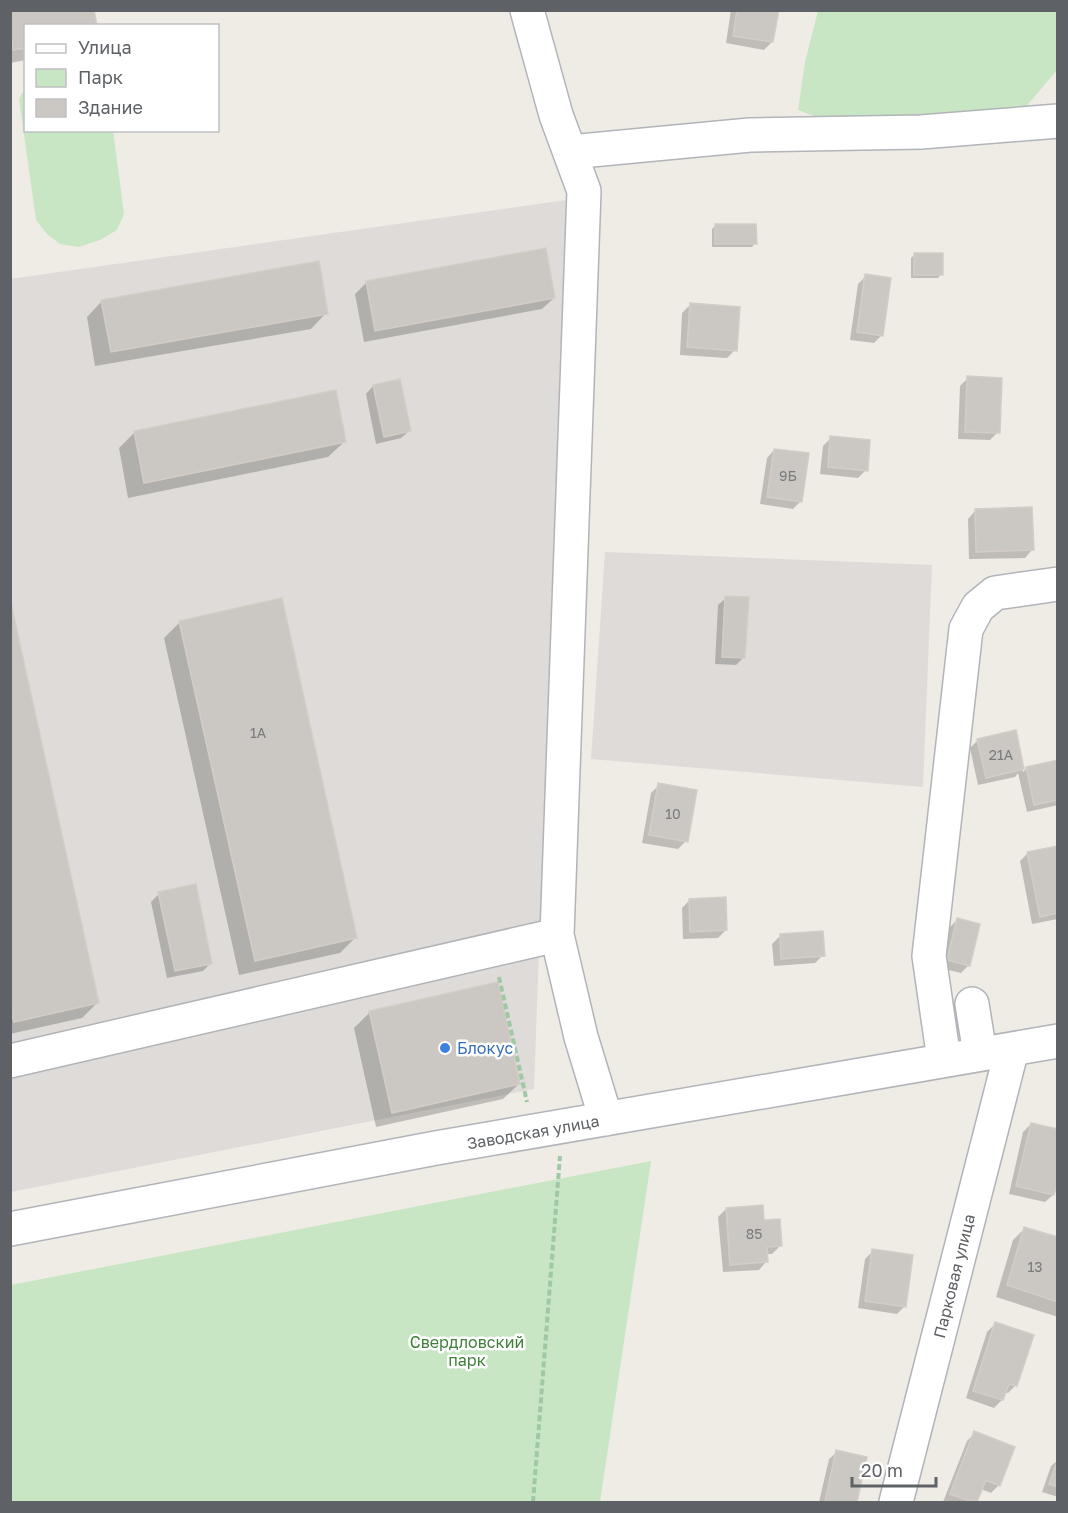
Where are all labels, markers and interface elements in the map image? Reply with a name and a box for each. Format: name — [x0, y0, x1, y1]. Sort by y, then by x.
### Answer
legend — [24, 24, 219, 132]
text: Улица — [78, 36, 132, 58]
text: Парк — [78, 66, 123, 88]
text: Здание — [78, 96, 143, 118]
house number: 9Б — [779, 467, 797, 484]
house number: 1А — [250, 724, 267, 741]
house number: 21А — [989, 746, 1014, 763]
house number: 10 — [665, 805, 681, 822]
place label: Блокус — [457, 1038, 513, 1058]
marker: Блокус — [438, 1041, 452, 1055]
street label: Заводская улица — [465, 1110, 601, 1154]
street label: Парковая улица — [929, 1212, 979, 1340]
house number: 85 — [746, 1225, 762, 1242]
house number: 13 — [1028, 1258, 1042, 1275]
park label: Свердловский парк — [410, 1332, 524, 1370]
scale bar — [852, 1450, 936, 1488]
text: 20 m — [861, 1459, 903, 1481]

